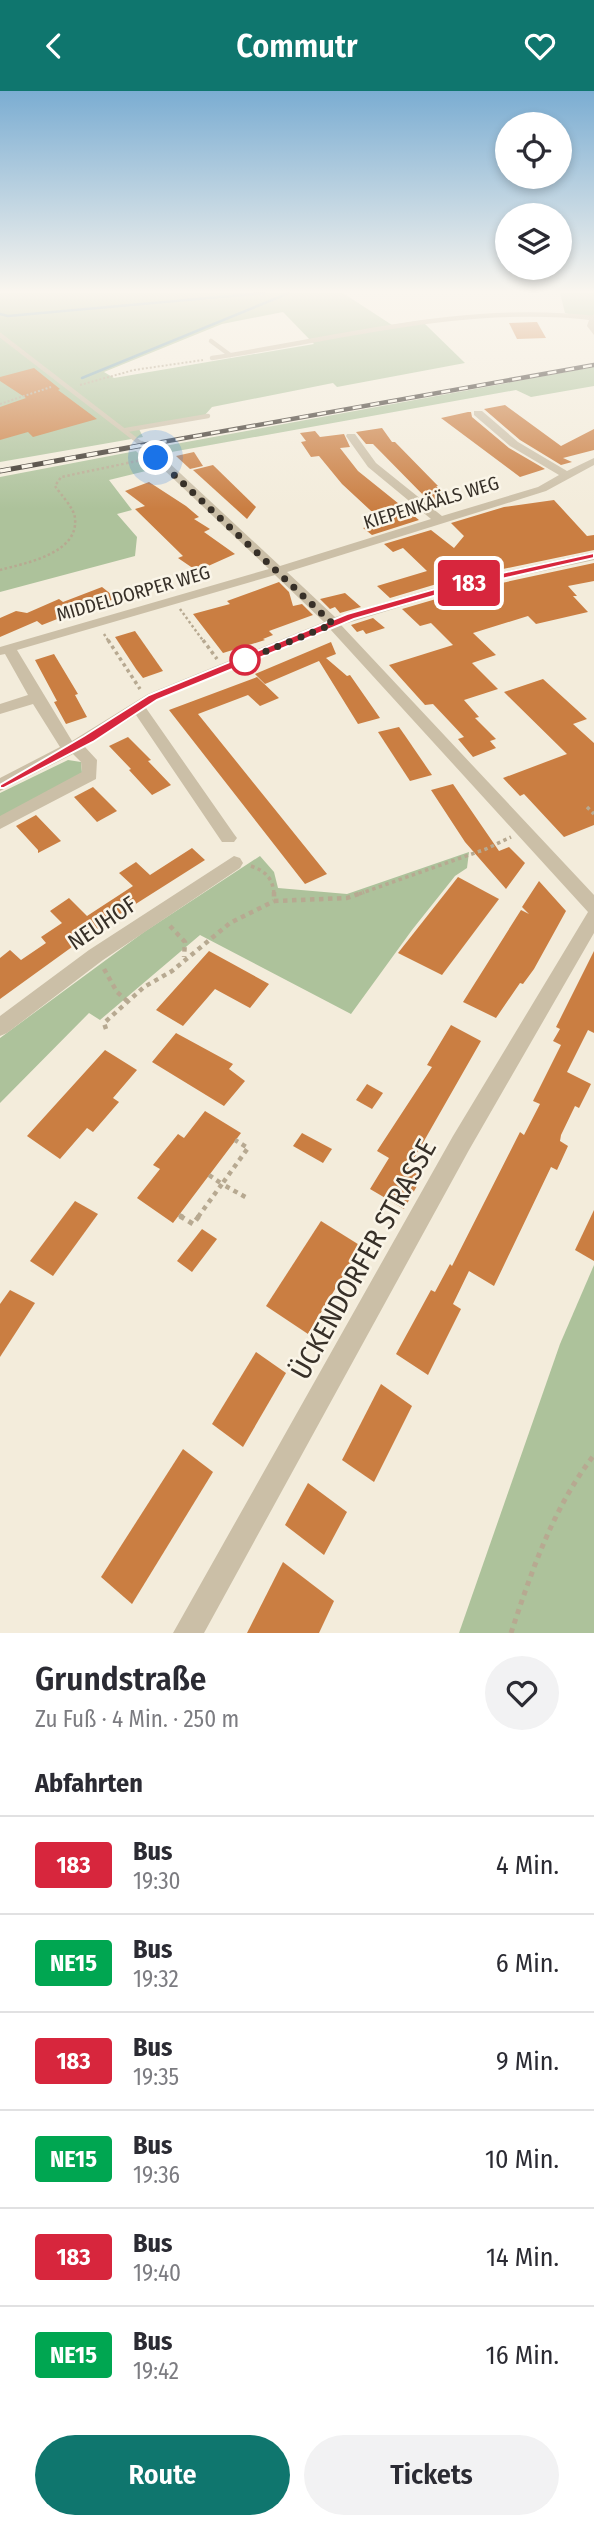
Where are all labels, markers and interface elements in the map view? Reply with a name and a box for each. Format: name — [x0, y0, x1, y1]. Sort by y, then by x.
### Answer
icon: back — [35, 27, 73, 65]
text: Commutr — [236, 27, 358, 65]
icon: heart — [521, 27, 559, 65]
map controls — [495, 112, 572, 280]
button: locate — [495, 112, 572, 189]
button: layers — [495, 203, 572, 280]
your location — [138, 440, 173, 475]
street label: KIEPENKÄÄLS WEG — [361, 471, 502, 534]
line badge: 183 — [429, 560, 509, 606]
street label: MIDDELDORPER WEG — [54, 561, 213, 626]
text: 183 — [452, 569, 486, 597]
unlabelled marker — [230, 645, 260, 675]
street label: NEUHOF — [62, 890, 142, 956]
street label: ÜCKENDORFER STRASSE — [284, 1134, 443, 1385]
button: heart — [485, 1656, 559, 1730]
text: Grundstraße — [35, 1659, 207, 1699]
text: Zu Fuß · 4 Min. · 250 m — [35, 1705, 239, 1733]
text: Abfahrten — [35, 1768, 143, 1799]
text: Bus — [133, 1836, 172, 1867]
text: 4 Min. — [496, 1850, 559, 1881]
text: 183 — [56, 1851, 91, 1879]
text: 19:30 — [133, 1867, 181, 1895]
text: Bus — [133, 1934, 172, 1965]
text: 6 Min. — [496, 1948, 559, 1979]
text: NE15 — [50, 1949, 97, 1977]
text: 19:32 — [133, 1965, 179, 1993]
text: Bus — [133, 2032, 172, 2063]
text: 9 Min. — [496, 2046, 559, 2077]
text: 183 — [56, 2047, 91, 2075]
text: 19:35 — [133, 2063, 179, 2091]
text: Bus — [133, 2130, 172, 2161]
text: 10 Min. — [485, 2144, 559, 2175]
text: NE15 — [50, 2145, 97, 2173]
text: 19:36 — [133, 2161, 180, 2189]
text: Bus — [133, 2228, 172, 2259]
text: 14 Min. — [486, 2242, 559, 2273]
text: 183 — [56, 2243, 91, 2271]
text: 19:40 — [133, 2259, 181, 2287]
text: Bus — [133, 2326, 172, 2357]
text: 16 Min. — [486, 2340, 559, 2371]
text: NE15 — [50, 2341, 97, 2369]
text: 19:42 — [133, 2357, 179, 2385]
button: Route — [35, 2435, 290, 2515]
button: Tickets — [304, 2435, 559, 2515]

